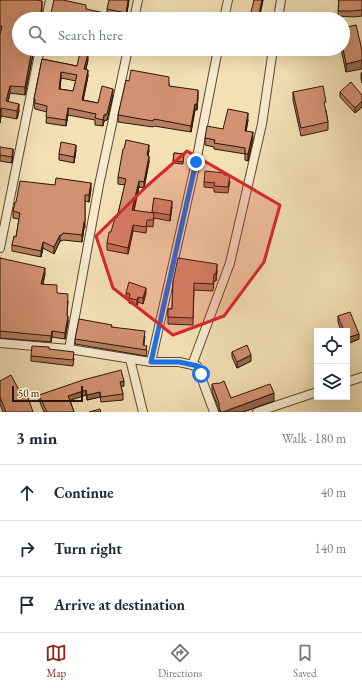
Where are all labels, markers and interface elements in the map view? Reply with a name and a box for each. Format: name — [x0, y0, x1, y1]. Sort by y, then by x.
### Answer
search box — [12, 12, 350, 56]
icon: search — [26, 23, 48, 45]
text: Search here — [58, 25, 123, 44]
route end — [187, 153, 205, 171]
map controls — [314, 328, 350, 400]
button: locate — [314, 328, 350, 364]
button: layers — [314, 364, 350, 400]
route start — [192, 365, 210, 383]
scale bar — [12, 384, 83, 403]
text: 50 m — [18, 386, 39, 400]
text: 3 min — [16, 427, 57, 449]
text: Walk · 180 m — [282, 430, 346, 447]
icon: ahead — [16, 482, 38, 504]
text: Continue — [54, 483, 114, 502]
text: 40 m — [321, 484, 346, 501]
icon: right — [16, 538, 38, 560]
text: Turn right — [54, 539, 122, 558]
text: 140 m — [315, 540, 346, 557]
icon: arrive — [16, 594, 38, 616]
text: Arrive at destination — [54, 595, 185, 614]
tab: Map — [45, 642, 67, 680]
tab: Directions — [158, 642, 202, 680]
tab: Saved — [293, 642, 317, 680]

